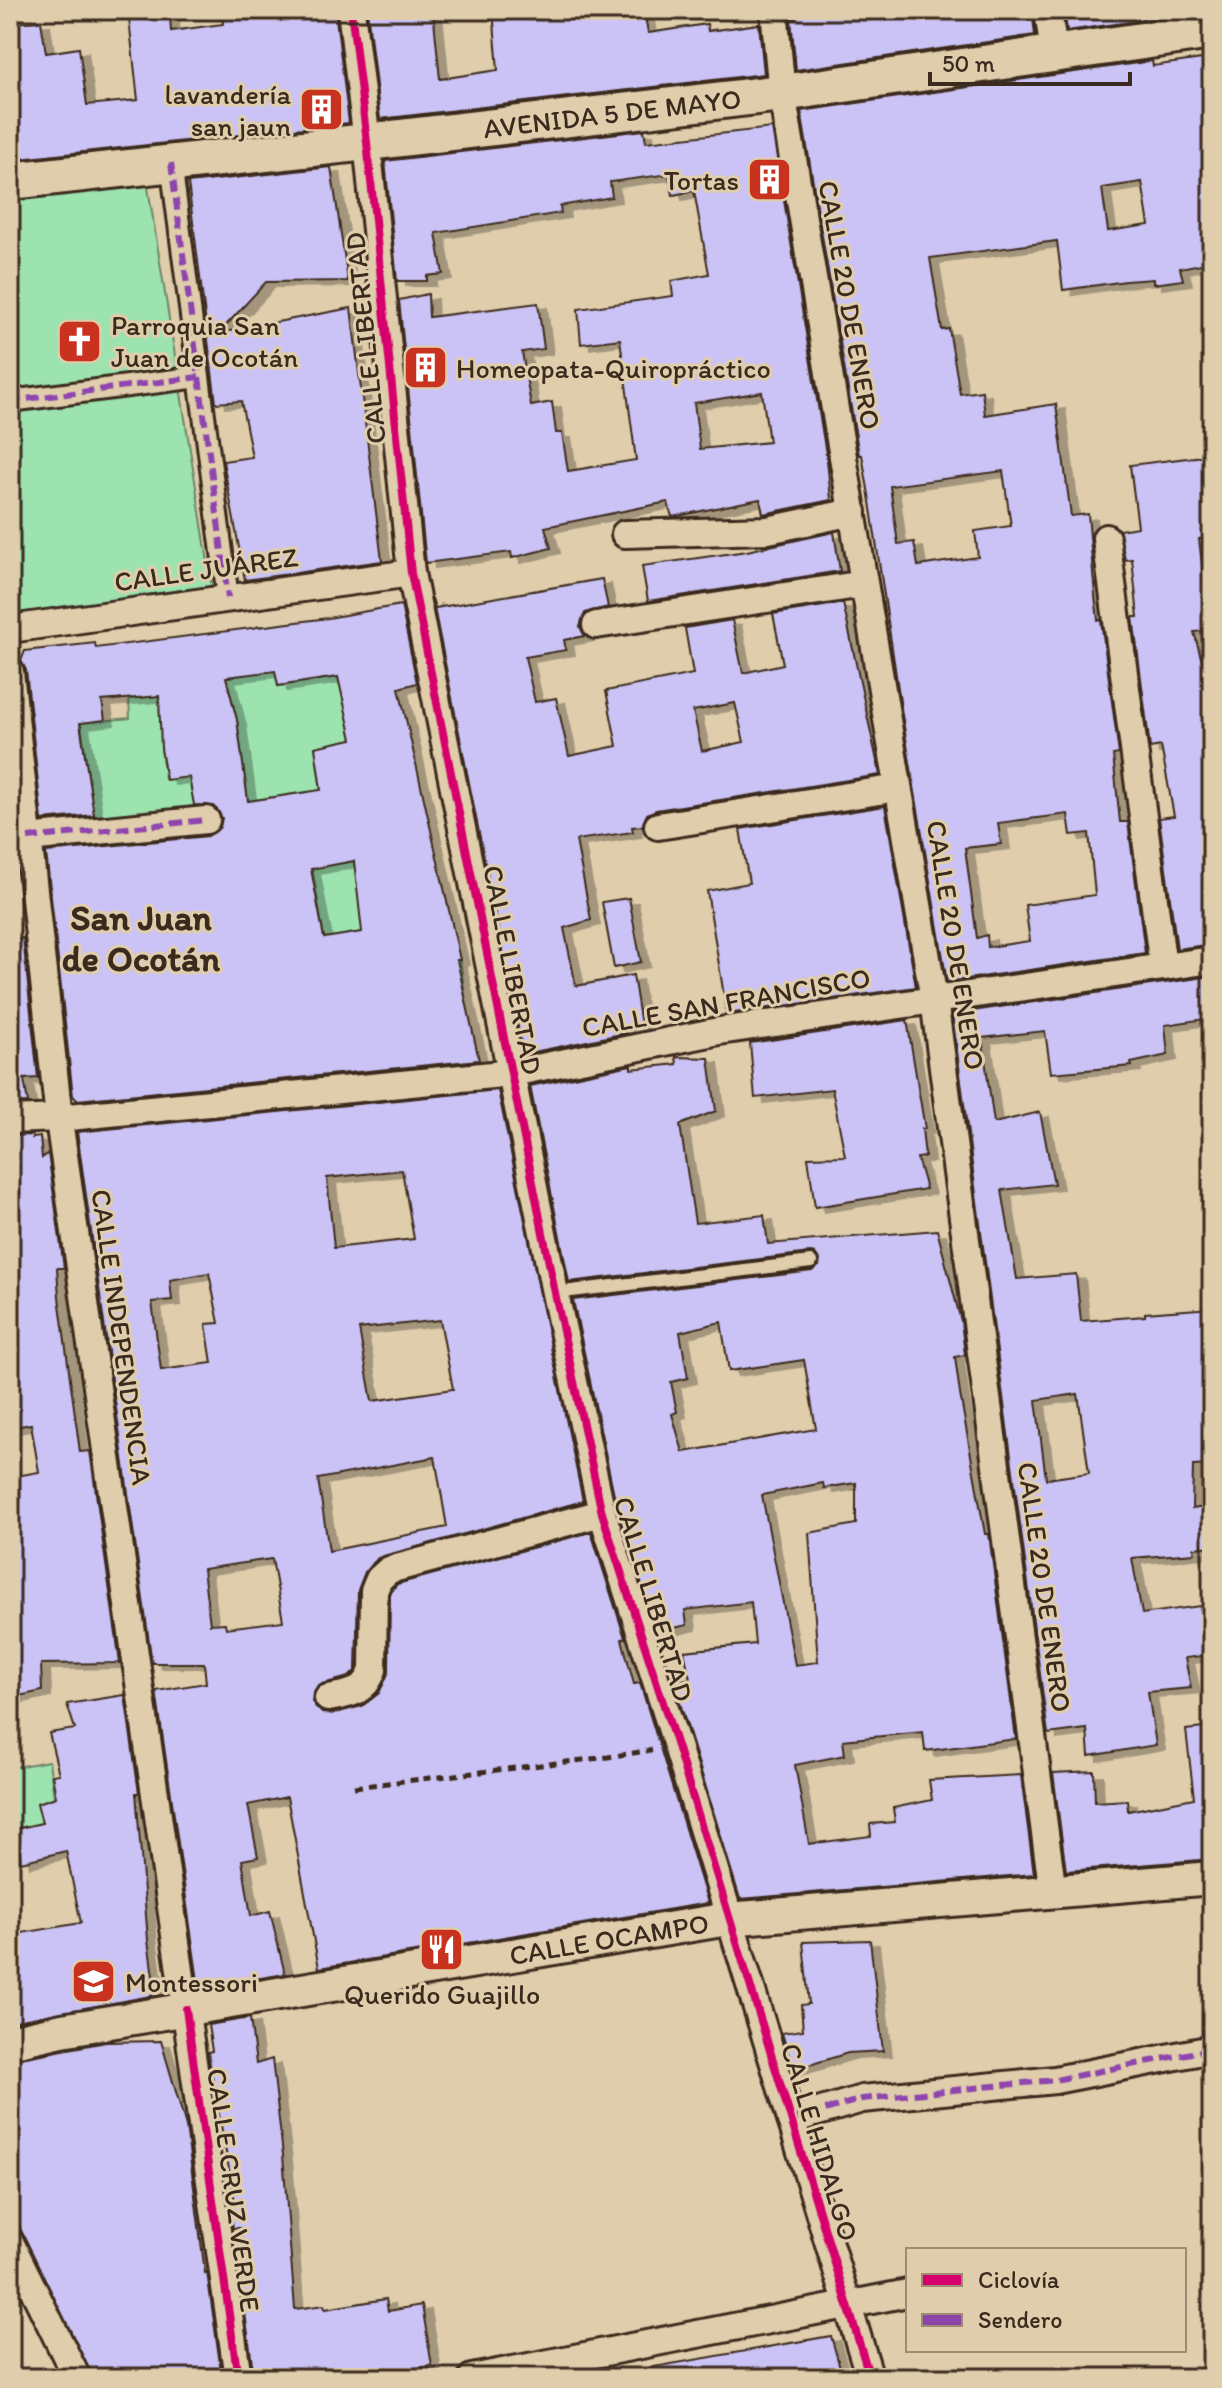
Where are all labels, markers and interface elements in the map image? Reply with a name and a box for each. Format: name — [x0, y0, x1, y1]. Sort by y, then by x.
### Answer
scale bar — [930, 36, 1130, 86]
text: 50 m — [942, 49, 995, 78]
place label: lavandería san jaun — [165, 77, 291, 143]
street label: AVENIDA 5 DE MAYO — [481, 81, 743, 145]
building icon: lavandería san jaun — [298, 86, 346, 134]
building icon: Tortas — [746, 156, 794, 204]
place label: Tortas — [664, 163, 739, 197]
street label: CALLE 20 DE ENERO — [811, 178, 889, 432]
street label: CALLE LIBERTAD — [337, 231, 393, 445]
place label: Parroquia San Juan de Ocotán — [111, 308, 298, 374]
church icon: Parroquia San Juan de Ocotán — [56, 317, 104, 365]
building icon: Homeopata-Quiropráctico — [401, 344, 449, 392]
place label: Homeopata-Quiropráctico — [456, 351, 771, 385]
street label: CALLE JUÁREZ — [112, 539, 300, 599]
street label: CALLE 20 DE ENERO — [919, 818, 993, 1072]
street label: CALLE LIBERTAD — [476, 862, 550, 1078]
district label: San Juan de Ocotán — [62, 896, 221, 980]
street label: CALLE SAN FRANCISCO — [579, 960, 873, 1044]
street label: CALLE INDEPENDENCIA — [84, 1187, 160, 1487]
street label: CALLE 20 DE ENERO — [1011, 1460, 1079, 1714]
street label: CALLE LIBERTAD — [607, 1492, 701, 1706]
street label: CALLE OCAMPO — [507, 1905, 711, 1972]
restaurant icon: Querido Guajillo — [418, 1926, 466, 1974]
school or university icon: Montessori — [70, 1958, 118, 2006]
place label: Montessori — [125, 1965, 258, 1999]
place label: Querido Guajillo — [344, 1977, 540, 2011]
street label: CALLE HIDALGO — [774, 2039, 866, 2245]
street label: CALLE CRUZ VERDE — [200, 2066, 268, 2314]
legend — [906, 2248, 1186, 2352]
text: Ciclovía — [978, 2265, 1060, 2294]
text: Sendero — [978, 2305, 1062, 2334]

